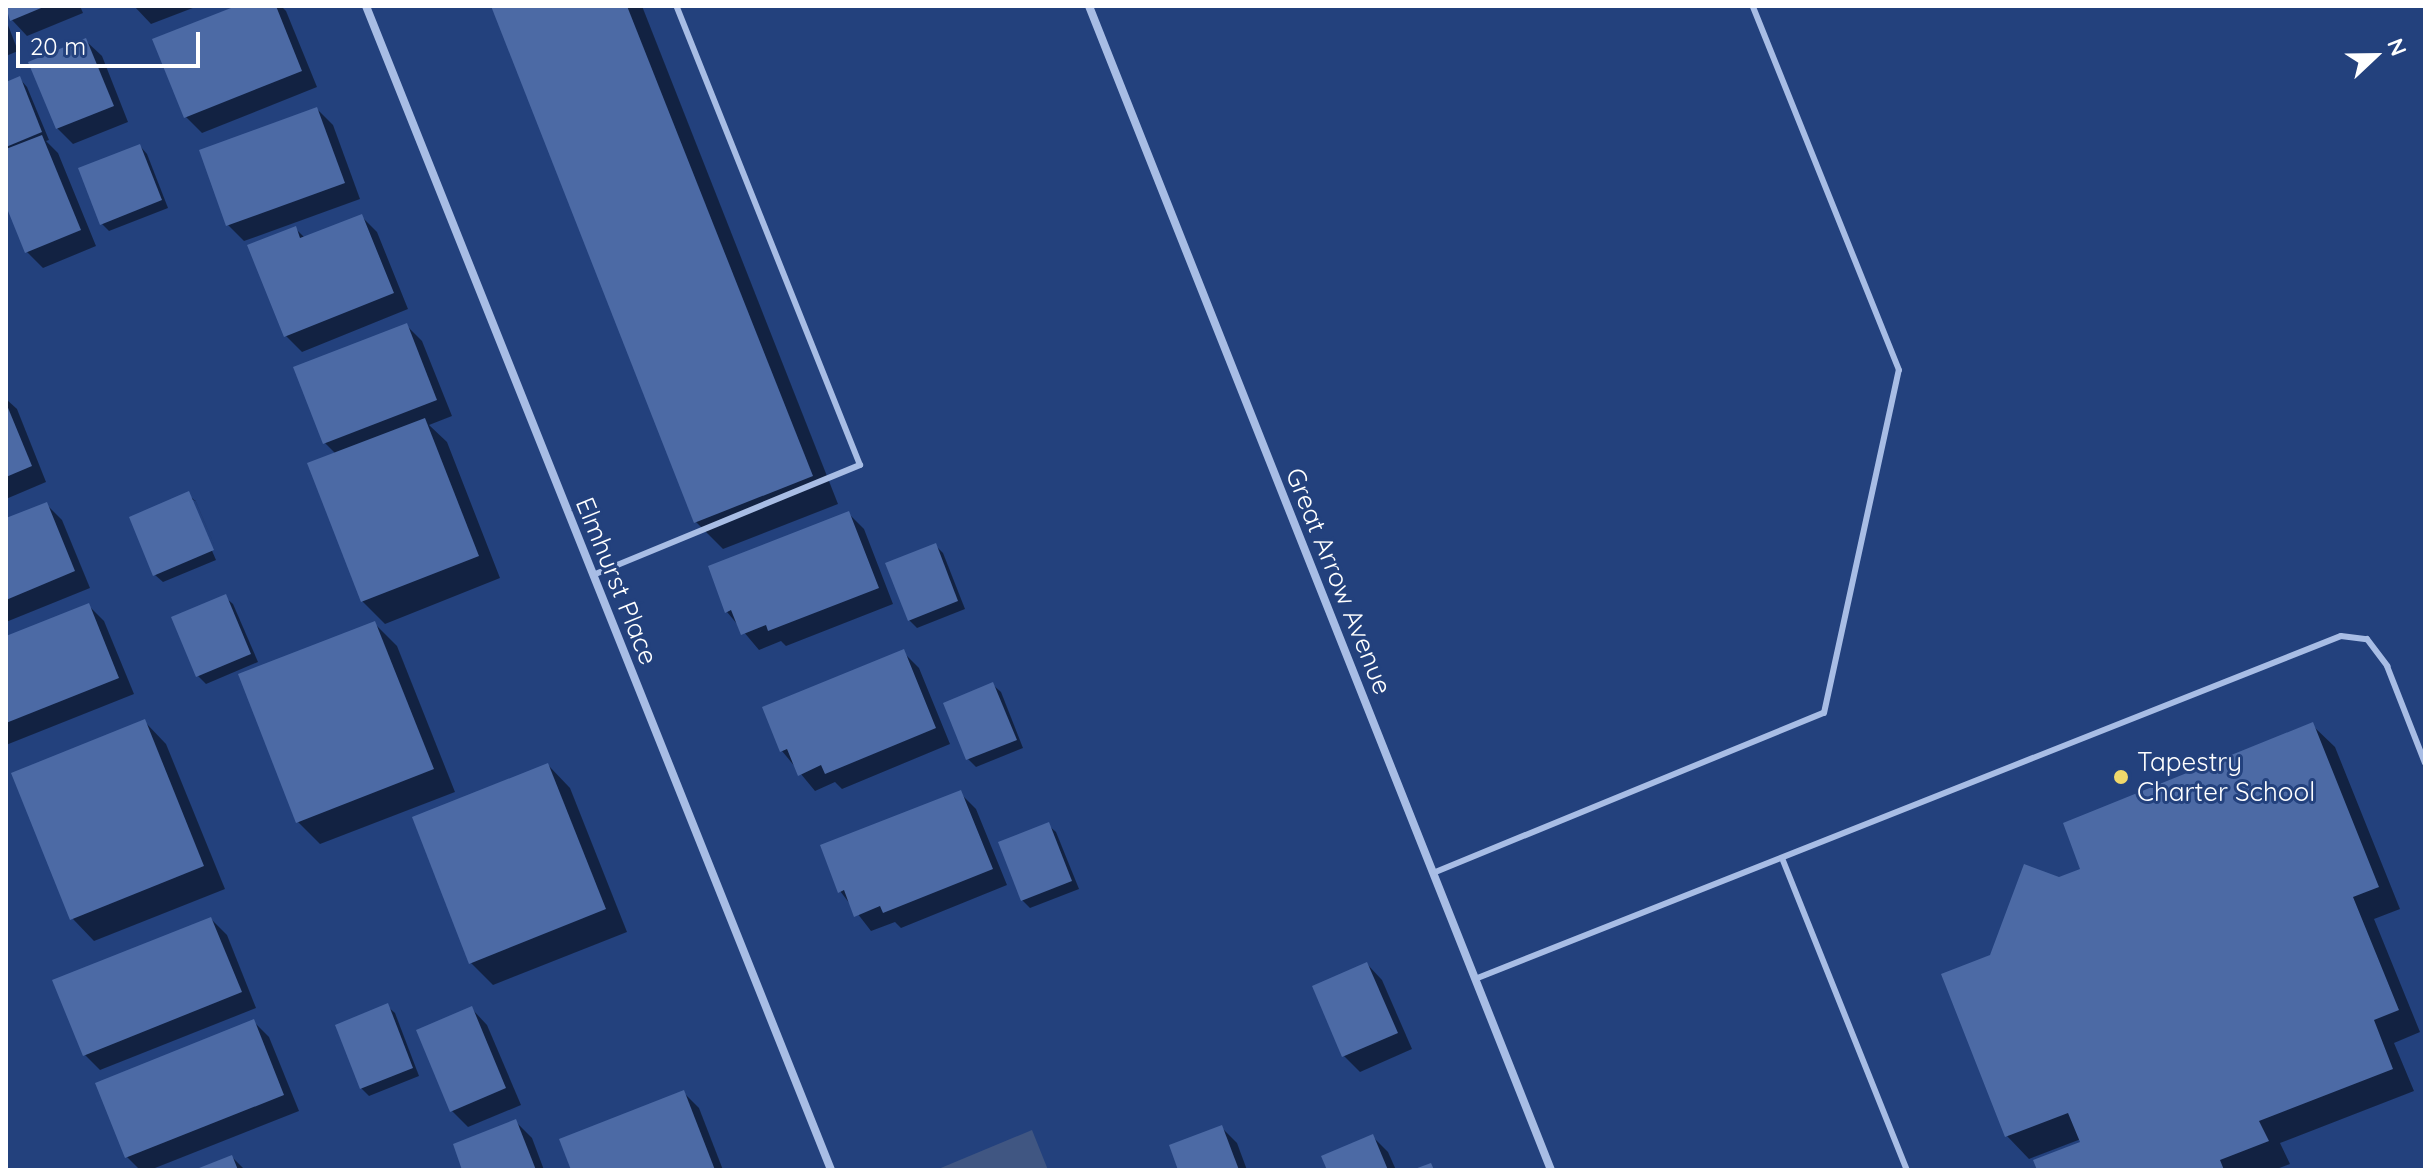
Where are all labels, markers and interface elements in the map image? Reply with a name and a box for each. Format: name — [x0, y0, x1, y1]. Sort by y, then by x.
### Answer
scale bar — [20, 16, 204, 66]
north arrow — [2335, 16, 2415, 96]
text: 20 m — [30, 31, 86, 61]
text: N — [2381, 34, 2413, 60]
street label: Great Arrow Avenue — [1279, 463, 1399, 699]
street label: Elmhurst Place — [569, 493, 665, 669]
place label: Tapestry Charter School — [2137, 746, 2315, 808]
marker: Tapestry Charter School — [2112, 768, 2130, 786]

